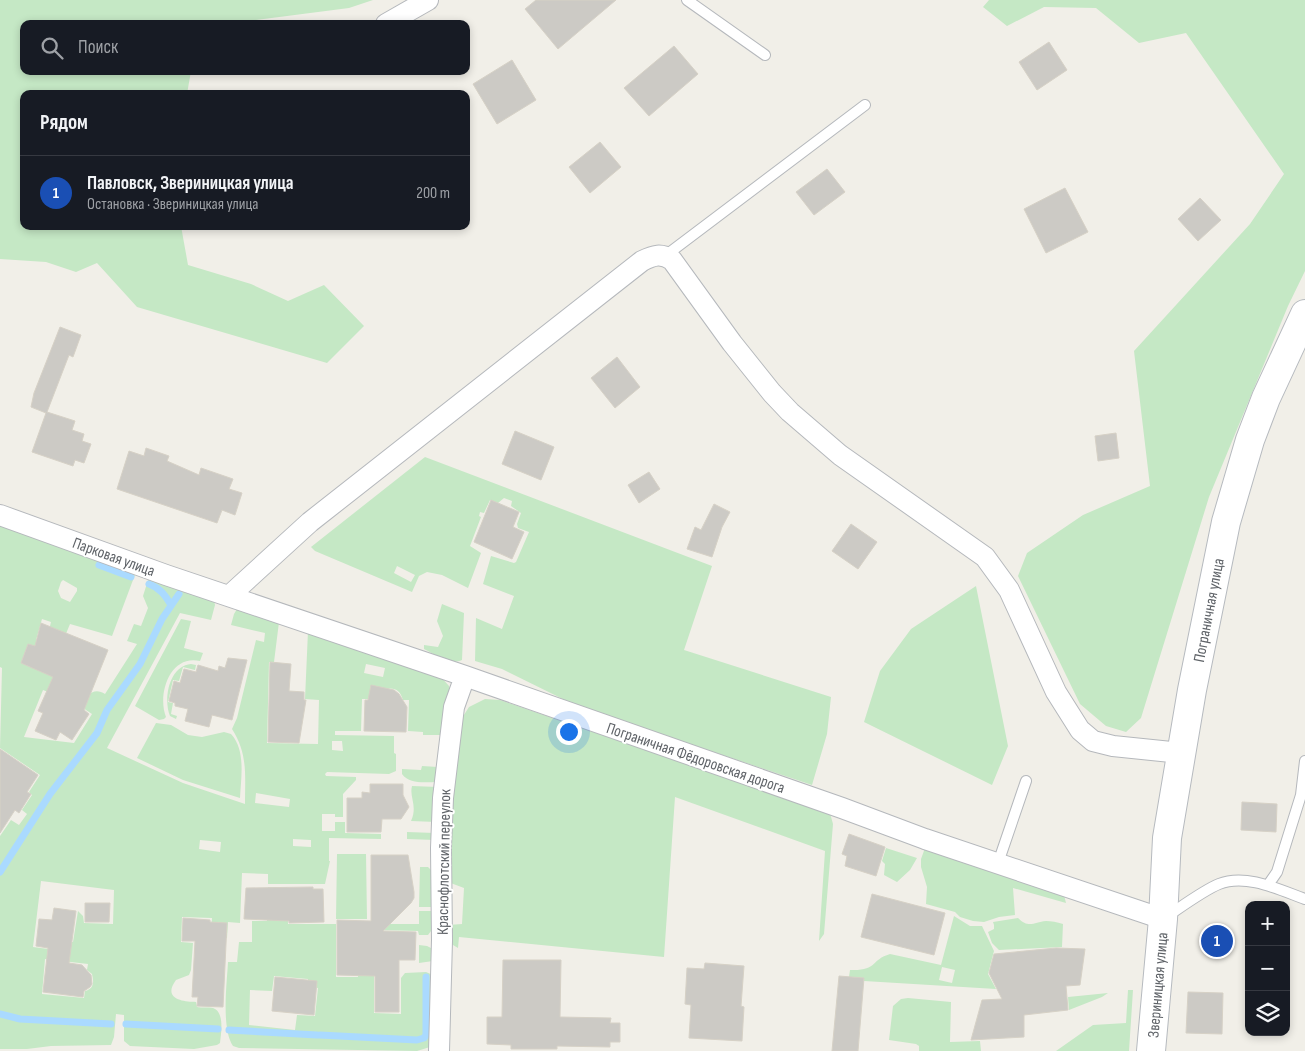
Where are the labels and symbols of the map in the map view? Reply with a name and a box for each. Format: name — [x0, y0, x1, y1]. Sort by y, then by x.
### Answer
street label: Парковая улица — [70, 534, 157, 581]
street label: Пограничная улица — [1190, 557, 1229, 664]
your location — [556, 719, 582, 745]
street label: Пограничная Фёдоровская дорога — [604, 719, 787, 798]
street label: Краснофлотский переулок — [434, 788, 455, 935]
pin: 1 — [1201, 922, 1233, 960]
street label: Звериницкая улица — [1144, 932, 1173, 1039]

